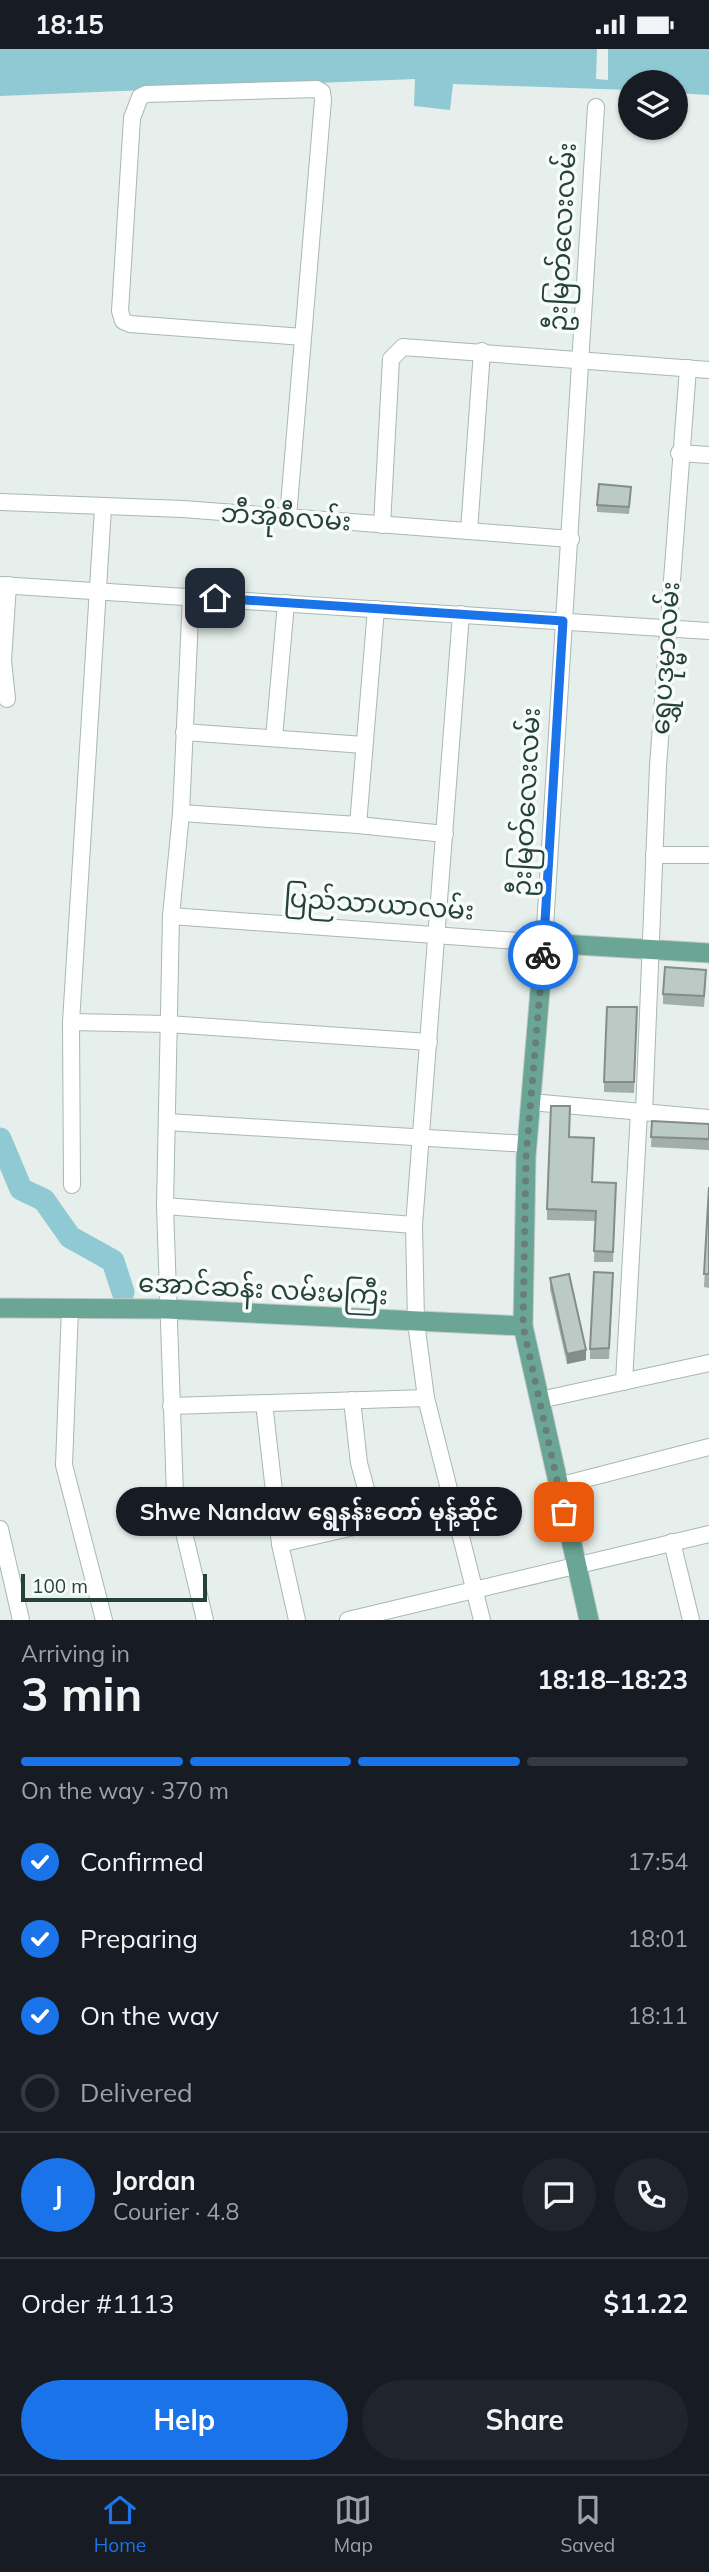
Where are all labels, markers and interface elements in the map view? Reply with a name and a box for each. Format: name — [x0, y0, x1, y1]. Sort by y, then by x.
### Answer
text: 18:15 — [35, 8, 104, 41]
map controls — [618, 70, 688, 140]
button: layers — [618, 70, 688, 140]
street label: ဦးမြတ်လေးလမ်း — [540, 142, 588, 333]
street label: ဘီအိုစီလမ်း — [220, 495, 352, 542]
pin — [185, 568, 245, 628]
icon: home — [196, 579, 234, 617]
street label: ရွှေပဒုမ္မာလမ်း — [643, 580, 692, 736]
street label: ဦးမြတ်လေးလမ်း — [504, 707, 552, 898]
street label: ပြည်သာယာလမ်း — [283, 880, 475, 932]
courier — [508, 920, 578, 990]
icon: bike — [524, 936, 562, 974]
street label: အောင်ဆန်း လမ်းမကြီး — [137, 1265, 389, 1317]
pin — [534, 1482, 594, 1542]
callout: Shwe Nandaw ရွေနန်းတော် မုန့်ဆိုင် — [116, 1487, 522, 1537]
icon: bag — [545, 1493, 583, 1531]
text: Shwe Nandaw ရွေနန်းတော် မုန့်ဆိုင် — [140, 1497, 498, 1526]
scale bar — [21, 1571, 206, 1603]
text: 100 m — [32, 1574, 88, 1598]
text: Arriving in — [21, 1639, 130, 1668]
text: 18:18–18:23 — [537, 1663, 688, 1696]
text: 3 min — [21, 1665, 142, 1723]
text: On the way · 370 m — [21, 1776, 229, 1805]
icon: check — [21, 1843, 59, 1881]
text: Confirmed — [80, 1845, 204, 1878]
text: 17:54 — [628, 1847, 688, 1876]
icon: check — [21, 1920, 59, 1958]
text: Preparing — [80, 1922, 198, 1955]
text: 18:01 — [628, 1924, 688, 1953]
icon: check — [21, 1997, 59, 2035]
text: On the way — [80, 1999, 219, 2032]
text: 18:11 — [628, 2001, 688, 2030]
text: Delivered — [80, 2076, 193, 2109]
button: chat — [522, 2158, 596, 2232]
button: phone — [614, 2158, 688, 2232]
text: Jordan — [113, 2164, 196, 2197]
text: J — [53, 2179, 63, 2212]
text: Courier · 4.8 — [113, 2197, 239, 2226]
text: Order #1113 — [21, 2287, 174, 2320]
text: $11.22 — [604, 2287, 688, 2320]
button: Help — [21, 2380, 348, 2460]
button: Share — [362, 2380, 688, 2460]
tab: Home — [94, 2491, 146, 2557]
tab: Map — [334, 2491, 373, 2557]
tab: Saved — [560, 2491, 615, 2557]

